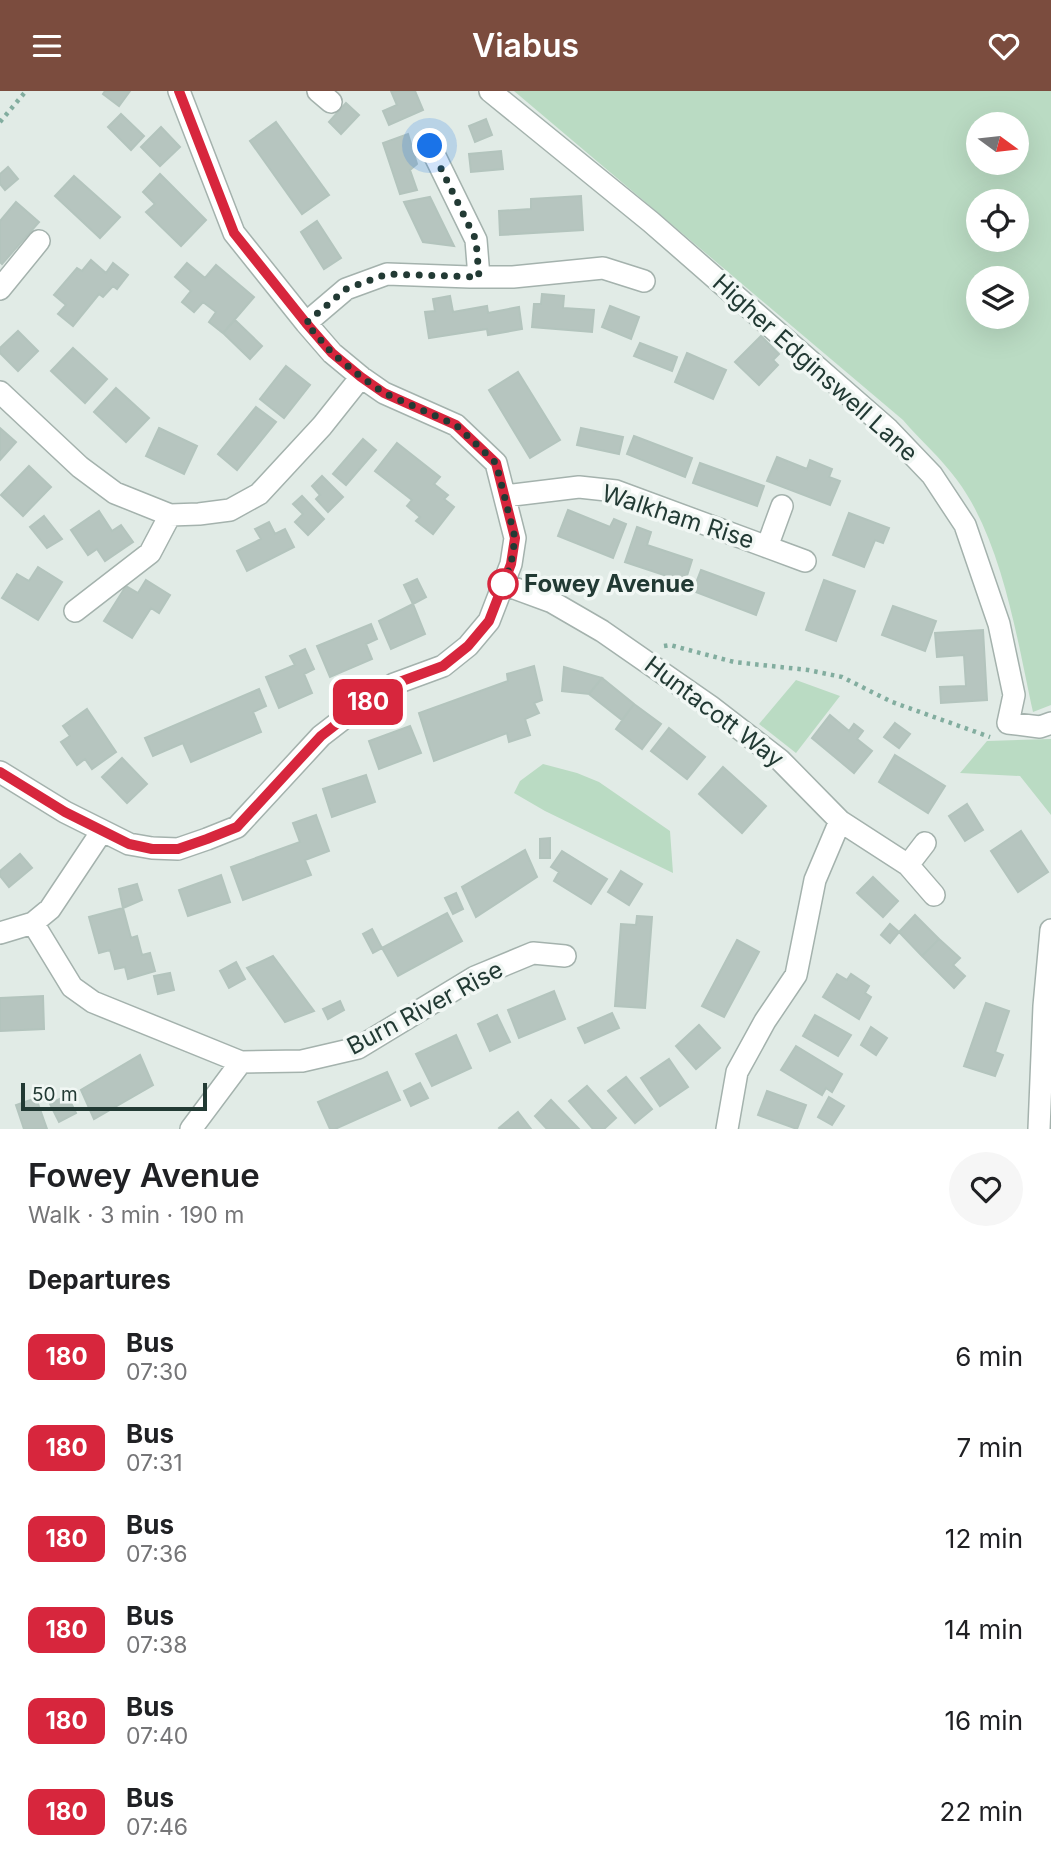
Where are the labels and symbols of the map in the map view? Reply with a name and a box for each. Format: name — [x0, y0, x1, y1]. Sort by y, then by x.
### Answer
north arrow — [966, 112, 1029, 175]
your location — [412, 128, 447, 163]
street label: Higher Edginswell Lane — [707, 268, 924, 467]
street label: Walkham Rise — [598, 478, 758, 555]
marker: Fowey Avenue — [488, 569, 518, 599]
place label: Fowey Avenue — [524, 569, 695, 598]
street label: Huntacott Way — [639, 650, 790, 773]
line badge: 180 — [328, 679, 408, 725]
street label: Burn River Rise — [342, 954, 508, 1061]
scale bar — [21, 1080, 206, 1112]

